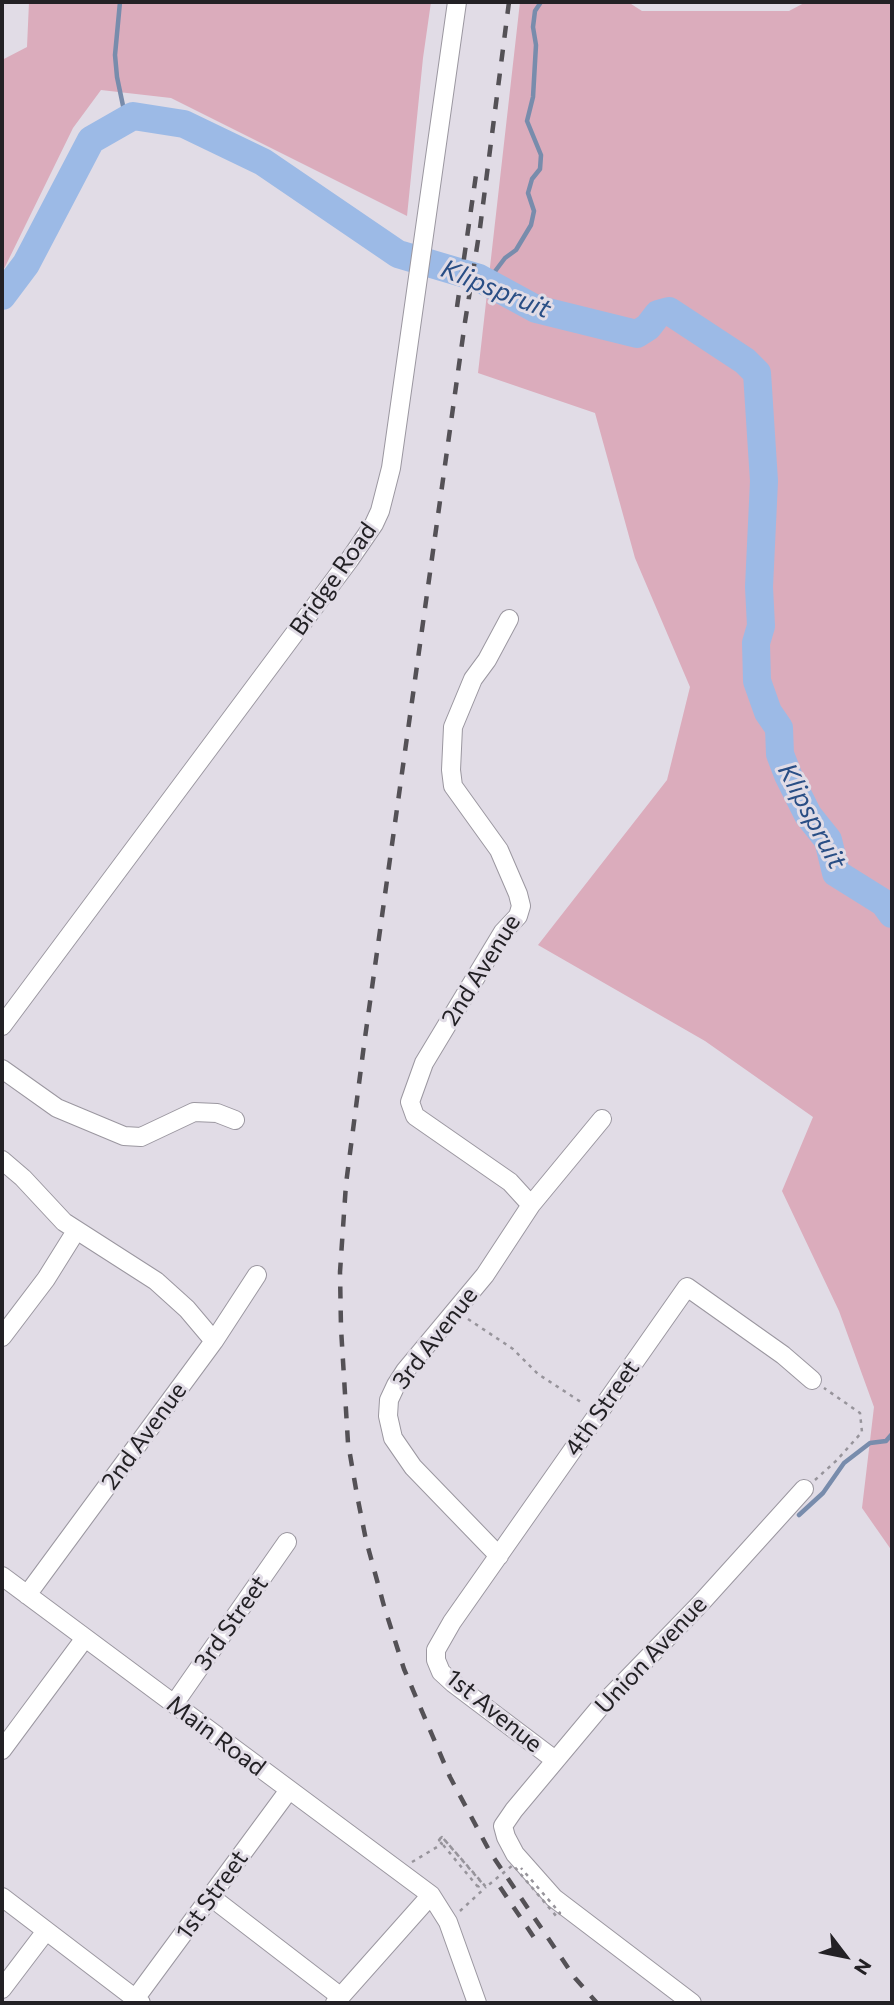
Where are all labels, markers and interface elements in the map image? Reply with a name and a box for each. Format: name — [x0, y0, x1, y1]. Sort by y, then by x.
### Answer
water label: Klipspruit — [437, 253, 555, 325]
street label: Bridge Road — [284, 517, 382, 641]
water label: Klipspruit — [771, 758, 853, 874]
street label: 2nd Avenue — [436, 909, 526, 1031]
street label: 3rd Avenue — [386, 1281, 484, 1395]
street label: 4th Street — [559, 1355, 645, 1461]
street label: 2nd Avenue — [95, 1377, 193, 1495]
street label: 3rd Street — [188, 1570, 274, 1676]
street label: Union Avenue — [589, 1590, 713, 1720]
street label: 1st Avenue — [440, 1663, 548, 1759]
street label: Main Road — [161, 1690, 271, 1782]
street label: 1st Street — [170, 1845, 254, 1945]
north arrow — [810, 1921, 880, 1991]
text: N — [850, 1955, 877, 1980]

